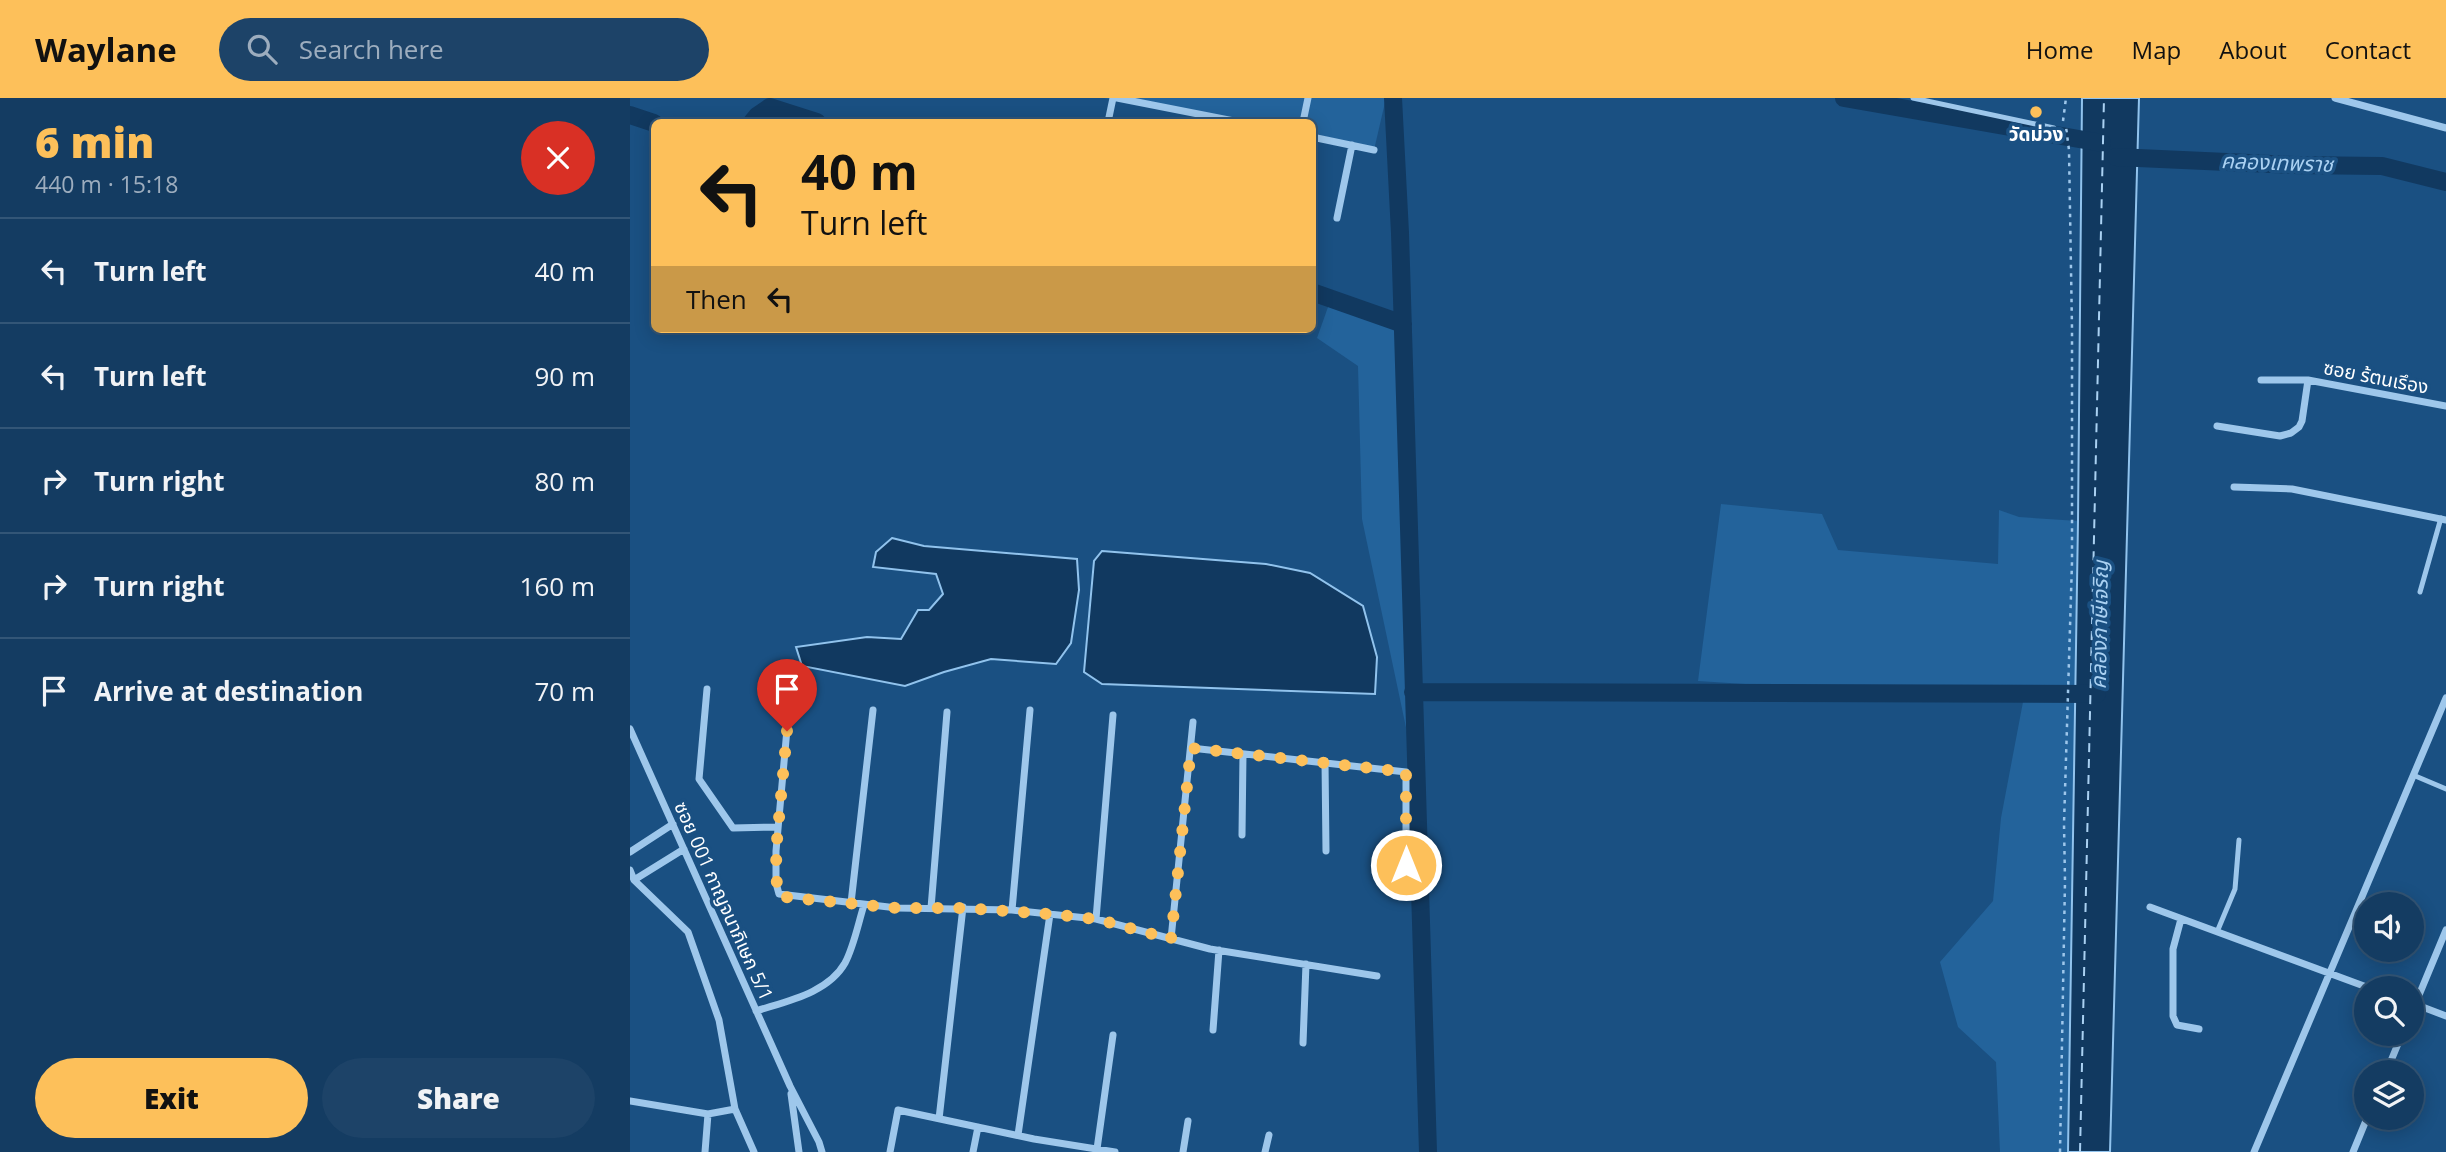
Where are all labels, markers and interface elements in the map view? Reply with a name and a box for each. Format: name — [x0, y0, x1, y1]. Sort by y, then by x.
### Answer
search box — [219, 18, 709, 81]
text: Waylane — [35, 27, 177, 72]
icon: search — [243, 30, 281, 68]
text: Search here — [299, 31, 444, 67]
text: Home — [2026, 33, 2094, 66]
text: Map — [2132, 33, 2181, 66]
text: About — [2219, 33, 2287, 66]
text: Contact — [2325, 33, 2411, 66]
marker: วัดม่วง — [2028, 104, 2044, 120]
text: 6 min — [35, 113, 154, 170]
button: close — [521, 121, 595, 195]
place label: วัดม่วง — [2009, 121, 2064, 147]
text: 40 m — [801, 138, 918, 204]
water label: คลองเทพราช — [2220, 146, 2335, 178]
icon: left — [686, 147, 777, 238]
text: 440 m · 15:18 — [35, 168, 178, 200]
text: Turn left — [801, 201, 927, 244]
icon: left — [35, 252, 73, 290]
text: Turn left — [94, 253, 206, 289]
text: 40 m — [534, 253, 595, 289]
icon: left — [761, 280, 799, 318]
text: Then — [686, 281, 747, 317]
street label: ซอย ร้ตนเรึอง — [2321, 354, 2431, 400]
icon: left — [35, 357, 73, 395]
text: Turn left — [94, 358, 206, 394]
text: 90 m — [534, 358, 595, 394]
icon: right — [35, 462, 73, 500]
text: Turn right — [94, 463, 225, 499]
text: 80 m — [534, 463, 595, 499]
water label: คลองภาษีเจริญ — [2084, 558, 2114, 690]
icon: right — [35, 567, 73, 605]
text: Turn right — [94, 568, 225, 604]
text: 160 m — [520, 568, 595, 604]
pin — [757, 659, 817, 731]
icon: arrive — [768, 670, 806, 708]
icon: arrive — [35, 672, 73, 710]
text: Arrive at destination — [94, 673, 363, 709]
text: 70 m — [534, 673, 595, 709]
street label: ซอย 001 กาญจนาภิเษก 5/1 — [668, 797, 780, 1005]
position arrow — [1369, 828, 1443, 902]
map controls — [2354, 892, 2424, 1130]
button: sound — [2354, 892, 2424, 962]
button: search — [2354, 976, 2424, 1046]
button: Exit — [35, 1058, 308, 1138]
button: Share — [322, 1058, 595, 1138]
button: layers — [2354, 1060, 2424, 1130]

